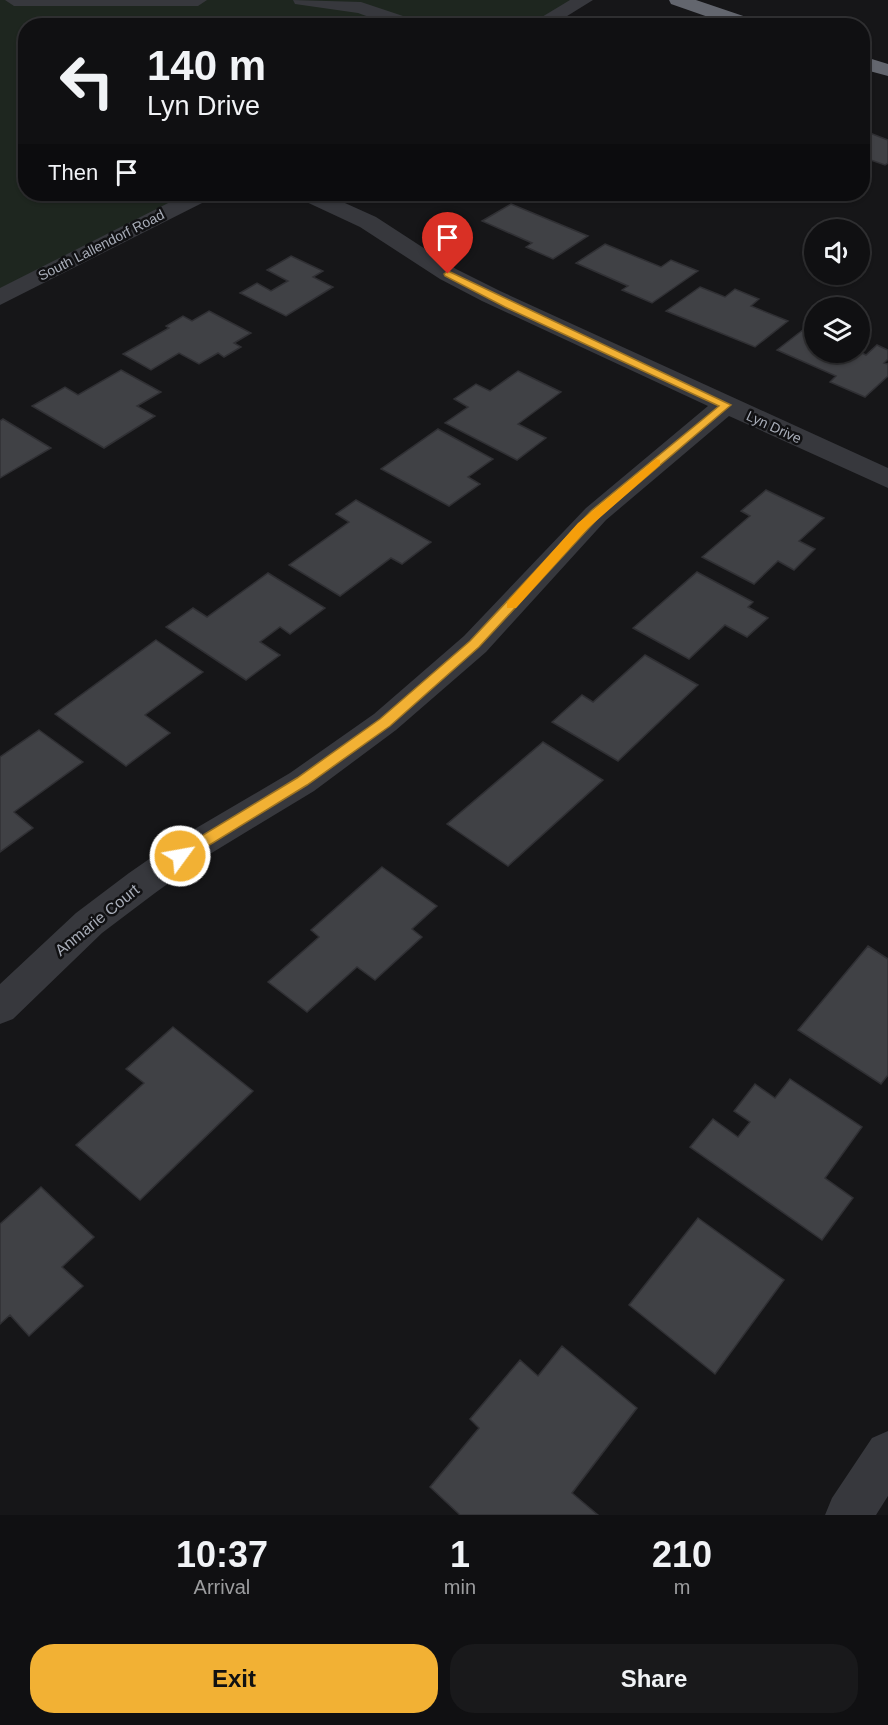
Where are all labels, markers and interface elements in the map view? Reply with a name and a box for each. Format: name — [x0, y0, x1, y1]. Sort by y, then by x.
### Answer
icon: left — [48, 42, 126, 120]
text: 140 m — [147, 42, 266, 89]
text: Lyn Drive — [147, 91, 260, 121]
icon: arrive — [110, 156, 143, 189]
text: Then — [48, 160, 98, 185]
street label: South Lallendorf Road — [35, 206, 167, 284]
pin — [422, 212, 473, 274]
map controls — [804, 219, 870, 363]
button: sound — [804, 219, 870, 285]
icon: arrive — [431, 221, 464, 254]
button: layers — [804, 297, 870, 363]
street label: Lyn Drive — [744, 407, 804, 447]
position arrow — [148, 824, 212, 888]
street label: Anmarie Court — [52, 881, 143, 959]
text: 10:37 — [176, 1534, 268, 1575]
text: 1 — [450, 1534, 470, 1575]
text: 210 — [652, 1534, 712, 1575]
text: Arrival — [194, 1576, 250, 1598]
text: min — [444, 1576, 476, 1598]
text: m — [674, 1576, 690, 1598]
button: Exit — [30, 1644, 438, 1713]
button: Share — [450, 1644, 858, 1713]

